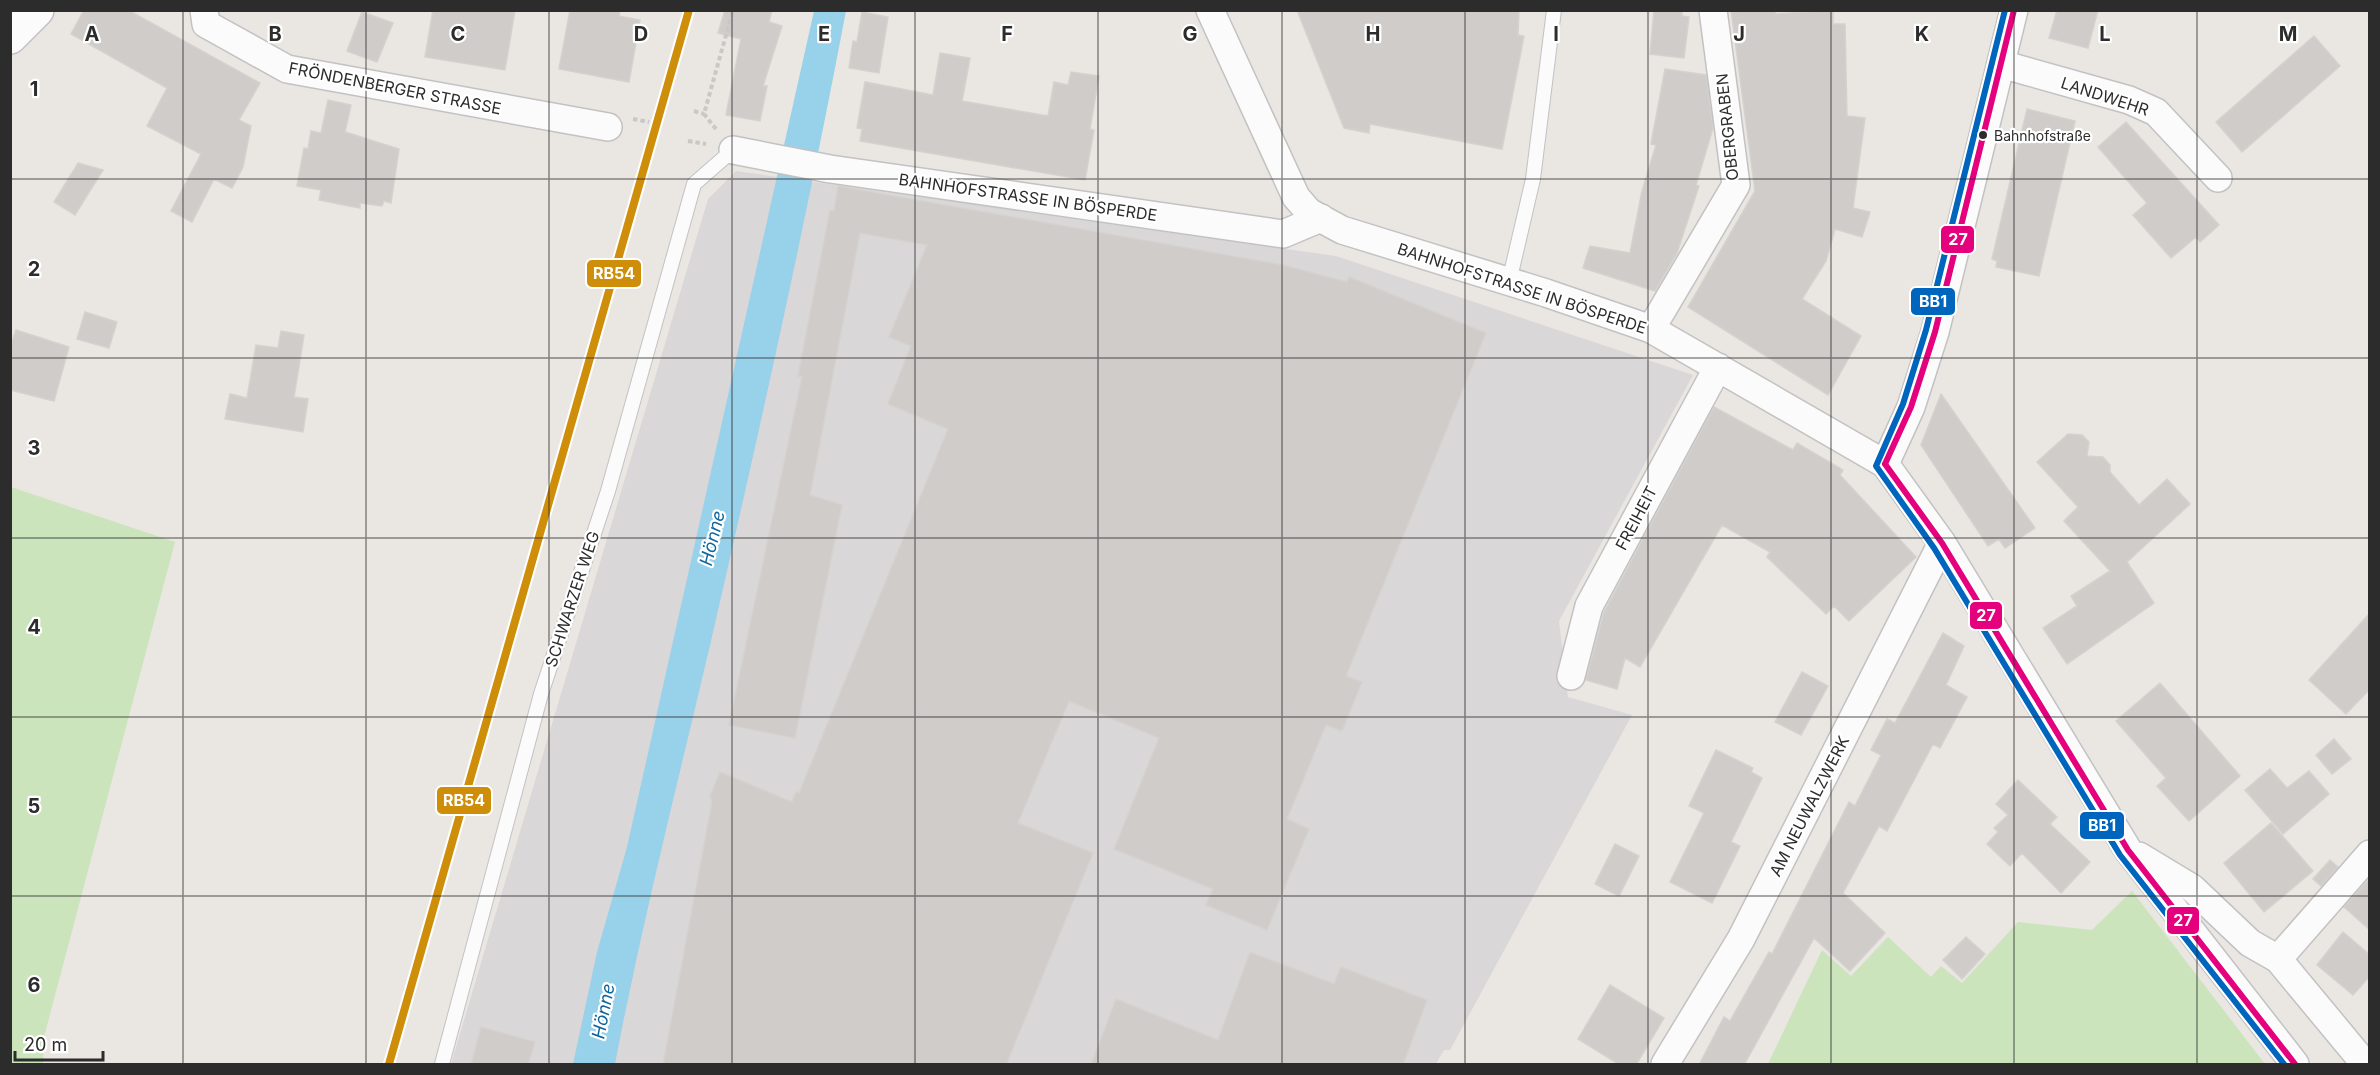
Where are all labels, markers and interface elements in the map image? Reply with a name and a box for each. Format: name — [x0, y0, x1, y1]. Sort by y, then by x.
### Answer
text: A — [85, 22, 100, 46]
text: B — [268, 22, 282, 46]
text: C — [451, 22, 465, 46]
text: D — [634, 22, 648, 46]
text: E — [818, 22, 830, 46]
text: F — [1001, 22, 1013, 46]
text: G — [1182, 22, 1198, 46]
text: H — [1366, 22, 1380, 46]
text: I — [1553, 22, 1559, 46]
text: J — [1733, 22, 1745, 46]
text: K — [1915, 22, 1929, 46]
text: L — [2099, 22, 2111, 46]
text: M — [2279, 22, 2297, 46]
street label: FRÖNDENBERGER STRASSE — [287, 58, 503, 118]
street label: OBERGRABEN — [1711, 72, 1743, 182]
street label: LANDWEHR — [2059, 72, 2151, 120]
text: 1 — [30, 77, 38, 101]
place label: Bahnhofstraße — [1994, 127, 2091, 144]
marker: Bahnhofstraße — [1977, 129, 1989, 141]
street label: BAHNHOFSTRASSE IN BÖSPERDE — [898, 169, 1158, 225]
line badge: 27 — [1940, 225, 1975, 254]
text: 27 — [1948, 229, 1968, 249]
street label: BAHNHOFSTRASSE IN BÖSPERDE — [1395, 238, 1649, 338]
text: 2 — [28, 257, 40, 281]
line badge: RB54 — [586, 259, 642, 288]
text: RB54 — [593, 263, 635, 283]
line badge: BB1 — [1910, 287, 1956, 316]
text: BB1 — [1919, 291, 1947, 311]
text: 3 — [28, 436, 40, 460]
street label: FREIHEIT — [1611, 482, 1661, 554]
water label: Hönne — [695, 508, 729, 568]
street label: SCHWARZER WEG — [541, 528, 603, 670]
line badge: 27 — [1969, 601, 2003, 630]
text: 27 — [1976, 605, 1996, 625]
text: 4 — [27, 615, 41, 639]
street label: AM NEUWALZWERK — [1765, 732, 1853, 880]
line badge: RB54 — [436, 786, 492, 815]
text: RB54 — [443, 790, 485, 810]
text: 5 — [28, 794, 40, 818]
line badge: BB1 — [2079, 811, 2125, 840]
text: BB1 — [2088, 815, 2116, 835]
line badge: 27 — [2166, 906, 2200, 935]
text: 27 — [2173, 910, 2193, 930]
text: 6 — [28, 973, 41, 997]
water label: Hönne — [587, 982, 619, 1040]
scale bar — [15, 1024, 104, 1062]
text: 20 m — [24, 1034, 67, 1055]

